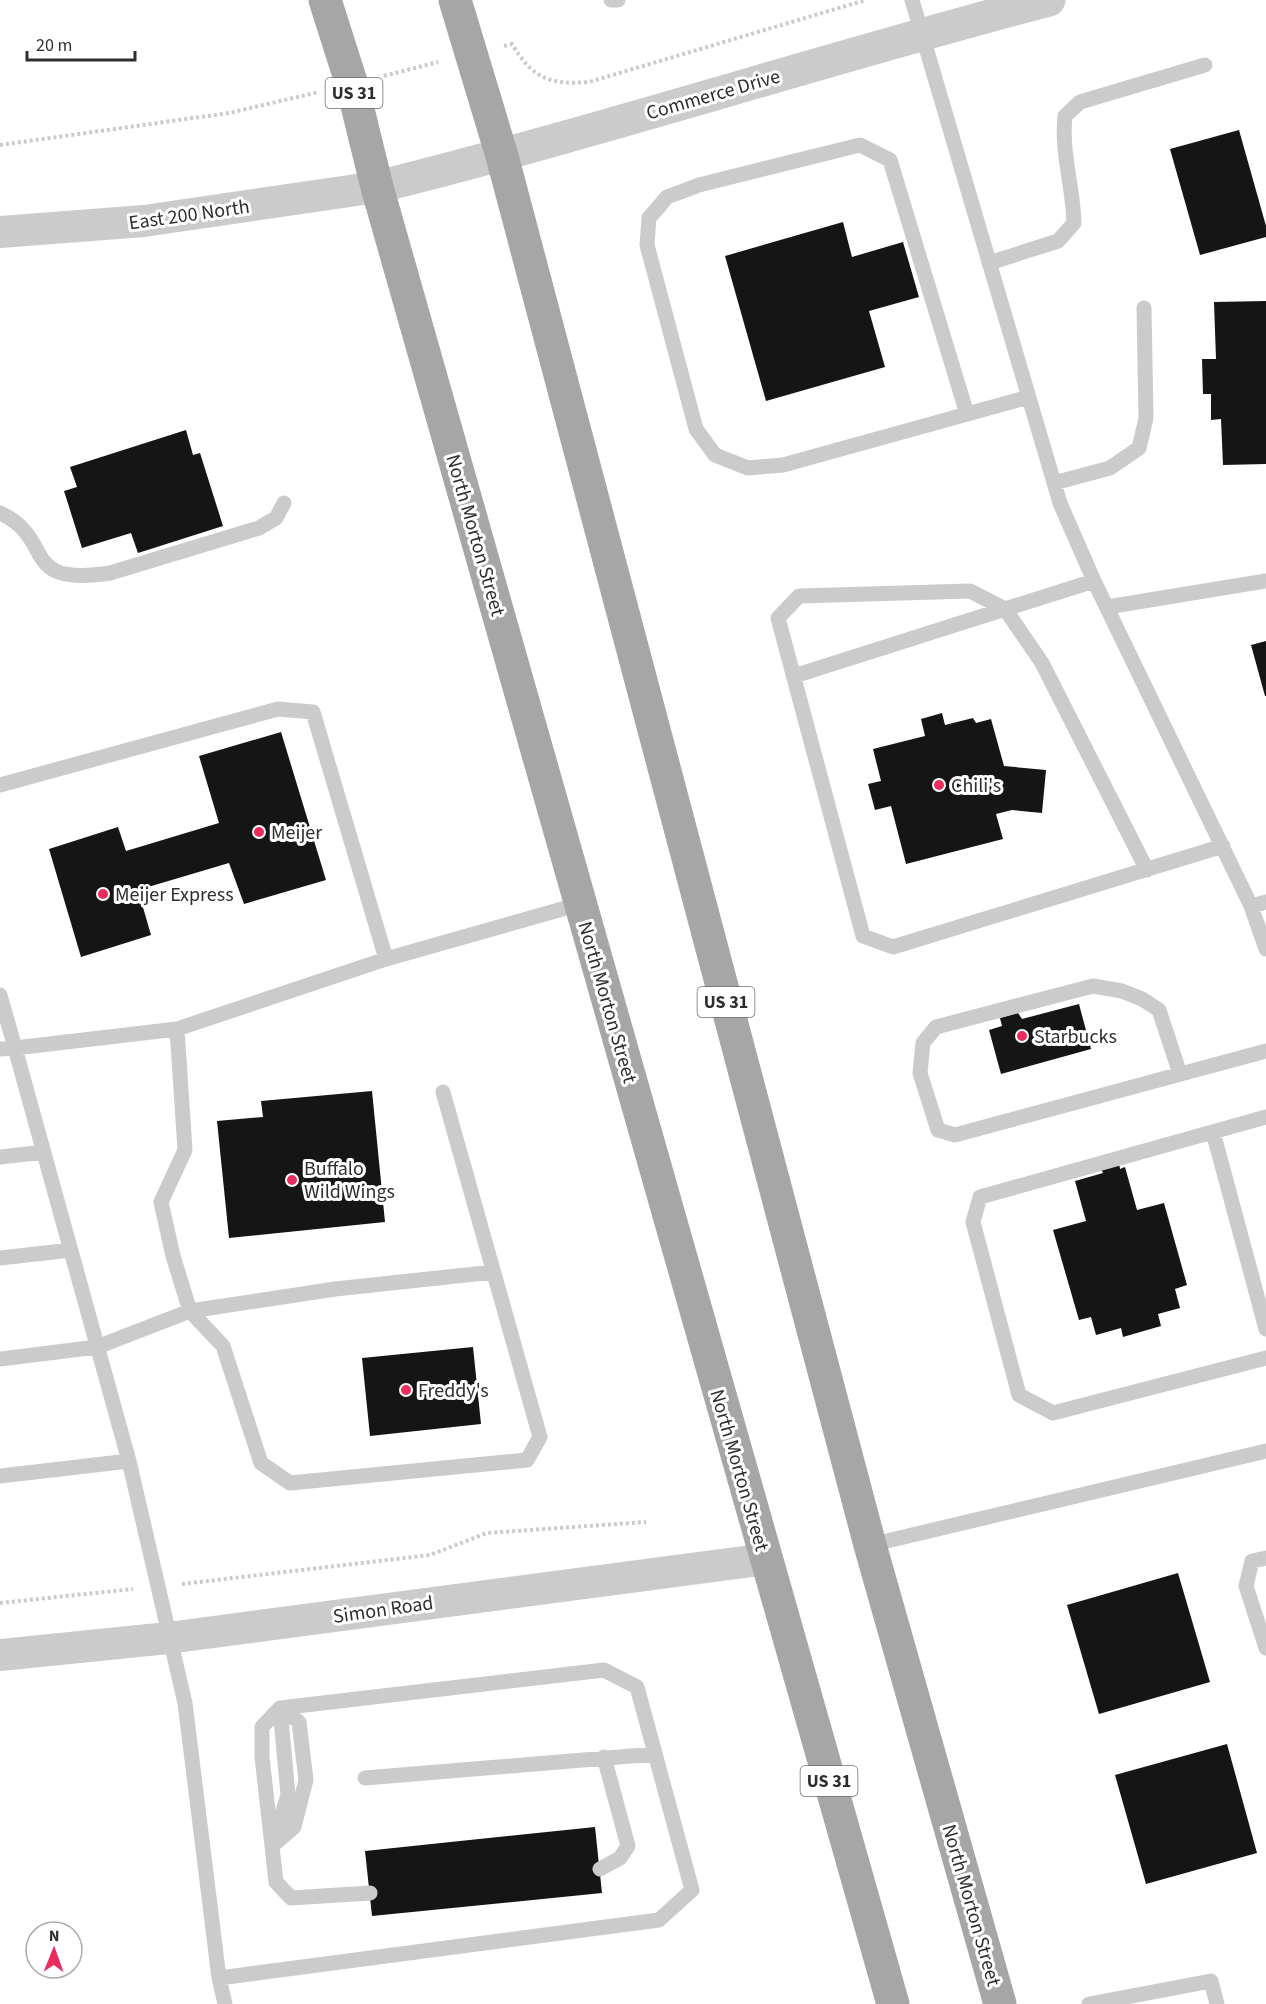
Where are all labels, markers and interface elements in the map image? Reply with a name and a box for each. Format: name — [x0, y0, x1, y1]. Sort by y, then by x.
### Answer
scale bar — [27, 24, 135, 62]
text: 20 m — [36, 33, 72, 58]
street label: Commerce Drive — [643, 62, 784, 127]
road number: US 31 — [326, 78, 382, 108]
street label: East 200 North — [127, 193, 251, 237]
street label: North Morton Street — [439, 451, 512, 620]
place label: Chili's — [951, 772, 1001, 800]
marker: Chili's — [932, 778, 946, 792]
place label: Meijer — [271, 819, 322, 847]
marker: Meijer — [252, 825, 266, 839]
place label: Meijer Express — [115, 881, 234, 909]
marker: Meijer Express — [96, 887, 110, 901]
street label: North Morton Street — [571, 918, 644, 1087]
road number: US 31 — [698, 987, 754, 1017]
place label: Starbucks — [1034, 1023, 1117, 1051]
marker: Starbucks — [1015, 1029, 1029, 1043]
place label: Buffalo Wild Wings — [304, 1155, 395, 1206]
marker: Buffalo Wild Wings — [285, 1173, 299, 1187]
place label: Freddy's — [418, 1377, 489, 1405]
marker: Freddy's — [399, 1383, 413, 1397]
street label: North Morton Street — [703, 1386, 776, 1555]
street label: Simon Road — [331, 1589, 435, 1631]
road number: US 31 — [800, 1766, 858, 1796]
street label: North Morton Street — [935, 1821, 1008, 1990]
north arrow — [24, 1920, 84, 1980]
text: N — [49, 1925, 60, 1947]

